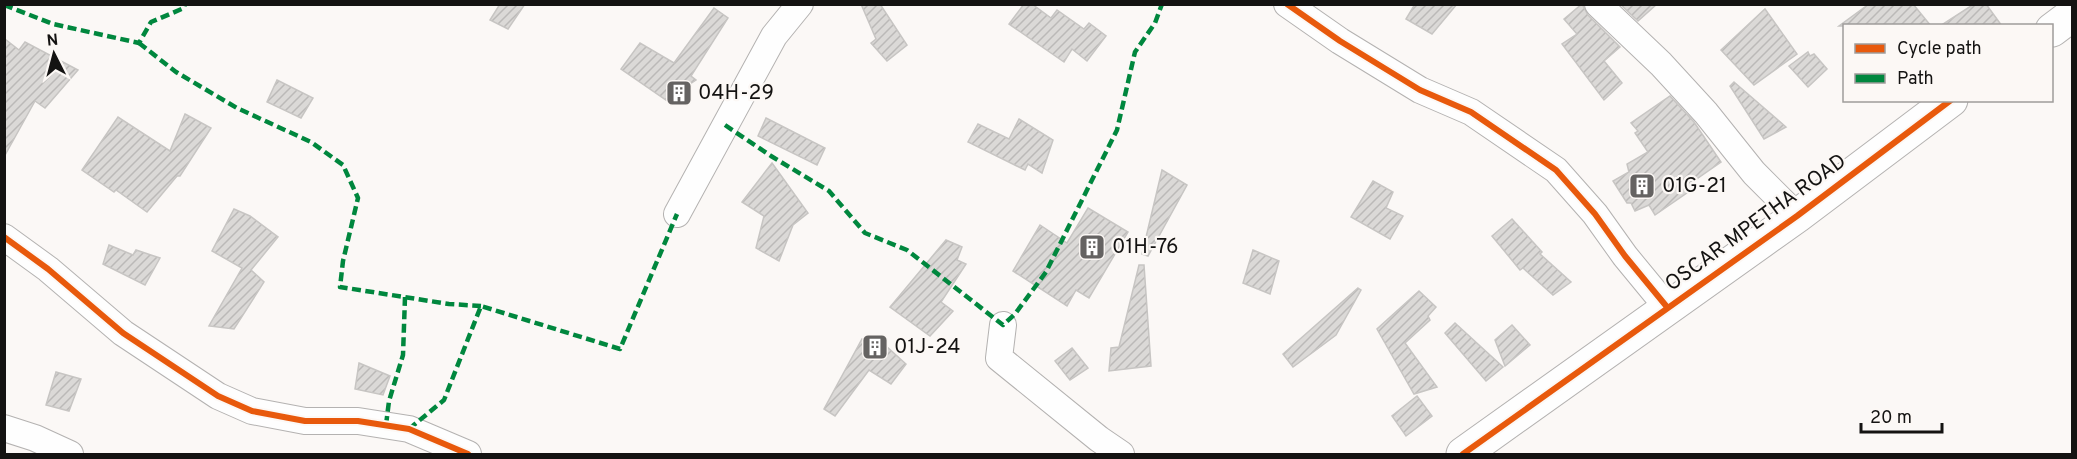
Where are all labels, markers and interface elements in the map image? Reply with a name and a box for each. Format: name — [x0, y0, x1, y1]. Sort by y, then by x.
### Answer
north arrow — [24, 24, 84, 84]
legend — [1843, 24, 2053, 102]
text: N — [46, 31, 59, 52]
text: Cycle path — [1897, 38, 1982, 61]
text: Path — [1897, 68, 1934, 91]
building icon: 04H-29 — [664, 78, 694, 108]
place label: 04H-29 — [698, 80, 774, 107]
street label: OSCAR MPETHA ROAD — [1660, 148, 1852, 298]
building icon: 01G-21 — [1627, 171, 1657, 201]
place label: 01G-21 — [1662, 173, 1727, 200]
building icon: 01H-76 — [1077, 232, 1107, 262]
place label: 01H-76 — [1112, 234, 1179, 261]
building icon: 01J-24 — [860, 332, 890, 362]
place label: 01J-24 — [894, 334, 961, 361]
scale bar — [1861, 396, 1942, 434]
text: 20 m — [1870, 407, 1912, 430]

